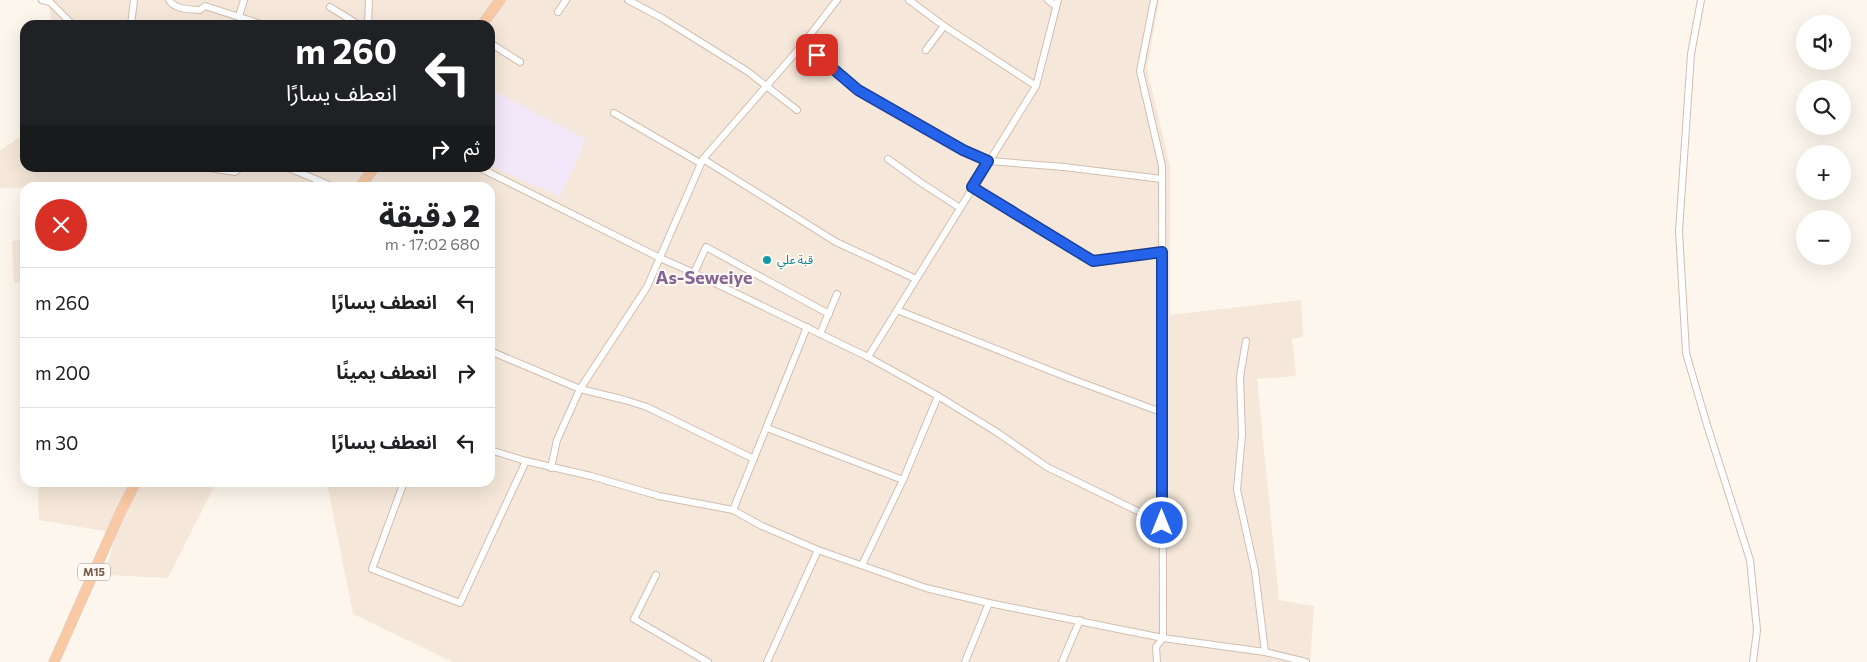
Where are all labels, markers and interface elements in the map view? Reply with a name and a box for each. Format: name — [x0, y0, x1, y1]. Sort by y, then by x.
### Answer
map controls — [1796, 15, 1851, 265]
button: sound — [1796, 15, 1851, 70]
text: 260 m — [295, 28, 397, 71]
pin — [796, 34, 838, 76]
icon: left — [415, 40, 480, 105]
icon: arrive — [803, 41, 831, 69]
text: انعطف يسارًا — [286, 79, 397, 106]
button: search — [1796, 80, 1851, 135]
icon: right — [426, 135, 454, 163]
text: ثم — [464, 136, 480, 159]
button: + — [1796, 145, 1851, 200]
text: 2 دقيقة — [379, 196, 480, 233]
button: close — [35, 199, 87, 251]
button: − — [1796, 210, 1851, 265]
text: 680 m · 17:02 — [385, 234, 480, 253]
place label: قبة علي — [777, 252, 813, 270]
marker: قبة علي — [761, 254, 773, 266]
district label: As-Seweiye — [655, 266, 753, 288]
icon: left — [452, 289, 480, 317]
text: انعطف يسارًا — [331, 290, 437, 313]
text: 260 m — [35, 291, 90, 314]
icon: right — [452, 359, 480, 387]
text: انعطف يمينًا — [336, 360, 437, 383]
text: 200 m — [35, 361, 91, 384]
icon: left — [452, 429, 480, 457]
text: انعطف يسارًا — [331, 430, 437, 453]
text: 30 m — [35, 431, 78, 454]
position arrow — [1135, 496, 1187, 548]
road number: M15 — [78, 564, 110, 580]

